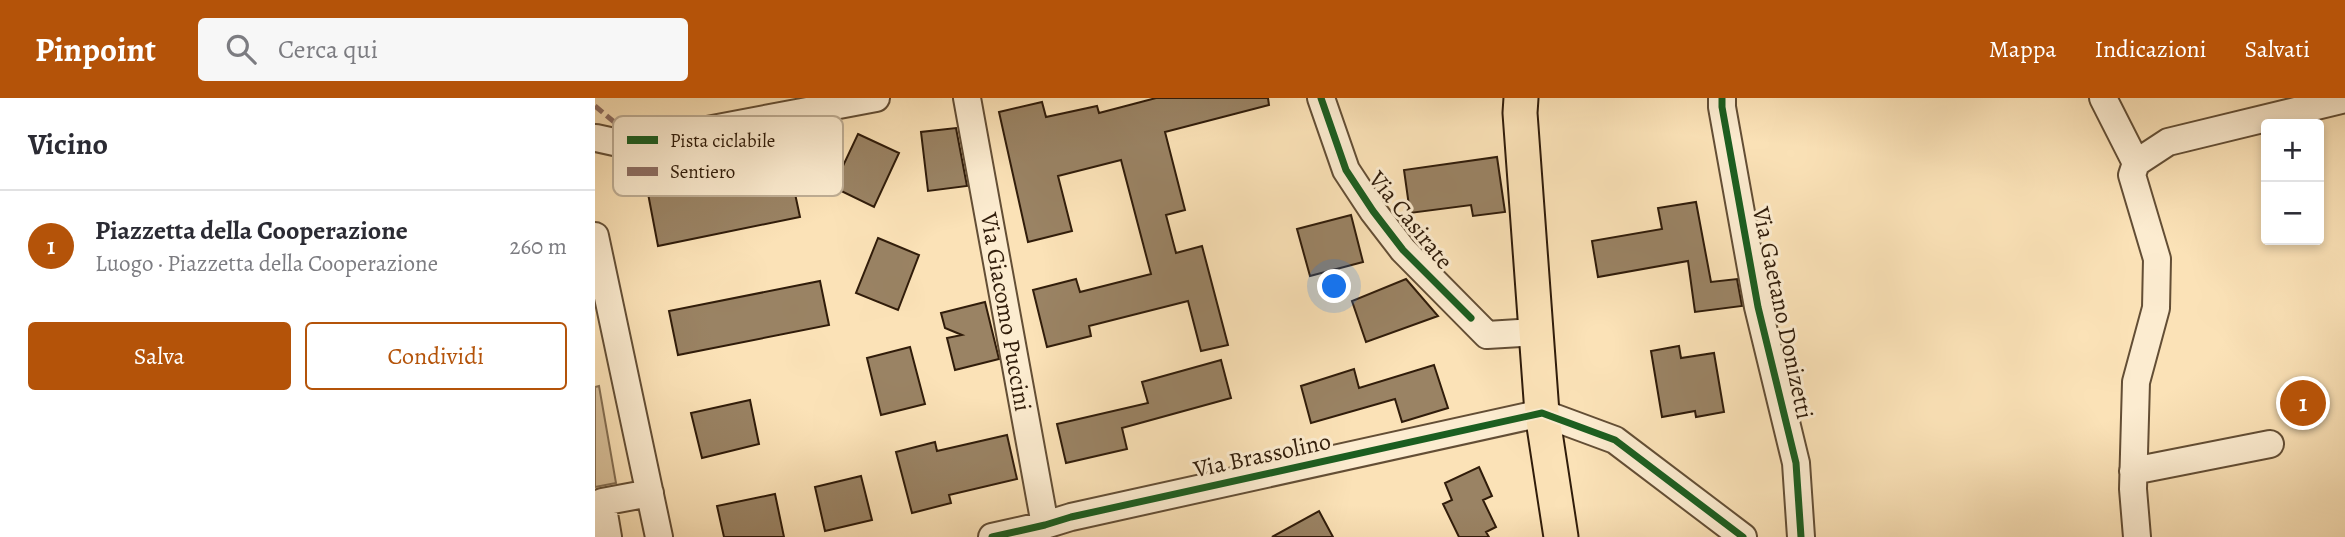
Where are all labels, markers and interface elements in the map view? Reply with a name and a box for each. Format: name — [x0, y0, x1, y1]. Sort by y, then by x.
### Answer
search box — [198, 18, 688, 81]
text: Pinpoint — [35, 27, 156, 72]
icon: search — [222, 30, 260, 68]
text: Cerca qui — [278, 32, 378, 67]
text: Mappa — [1989, 33, 2057, 65]
text: Indicazioni — [2095, 33, 2207, 65]
text: Salvati — [2245, 33, 2310, 65]
legend — [613, 116, 843, 196]
map controls — [2261, 119, 2324, 245]
button: + — [2261, 119, 2324, 182]
text: Vicino — [28, 124, 108, 164]
text: Pista ciclabile — [670, 128, 775, 154]
text: Sentiero — [670, 159, 735, 185]
street label: Via Casirate — [1361, 163, 1461, 276]
button: − — [2261, 182, 2324, 245]
street label: Via Gaetano Donizetti — [1745, 203, 1821, 422]
street label: Via Giacomo Puccini — [973, 209, 1039, 414]
text: Piazzetta della Cooperazione — [95, 213, 408, 248]
text: 1 — [47, 231, 55, 262]
text: 260 m — [509, 231, 567, 262]
text: Luogo · Piazzetta della Cooperazione — [95, 248, 438, 279]
your location — [1317, 269, 1351, 303]
button: Salva — [28, 322, 291, 390]
button: Condividi — [305, 322, 567, 390]
pin: 1 — [2280, 377, 2326, 429]
street label: Via Brassolino — [1189, 425, 1334, 485]

